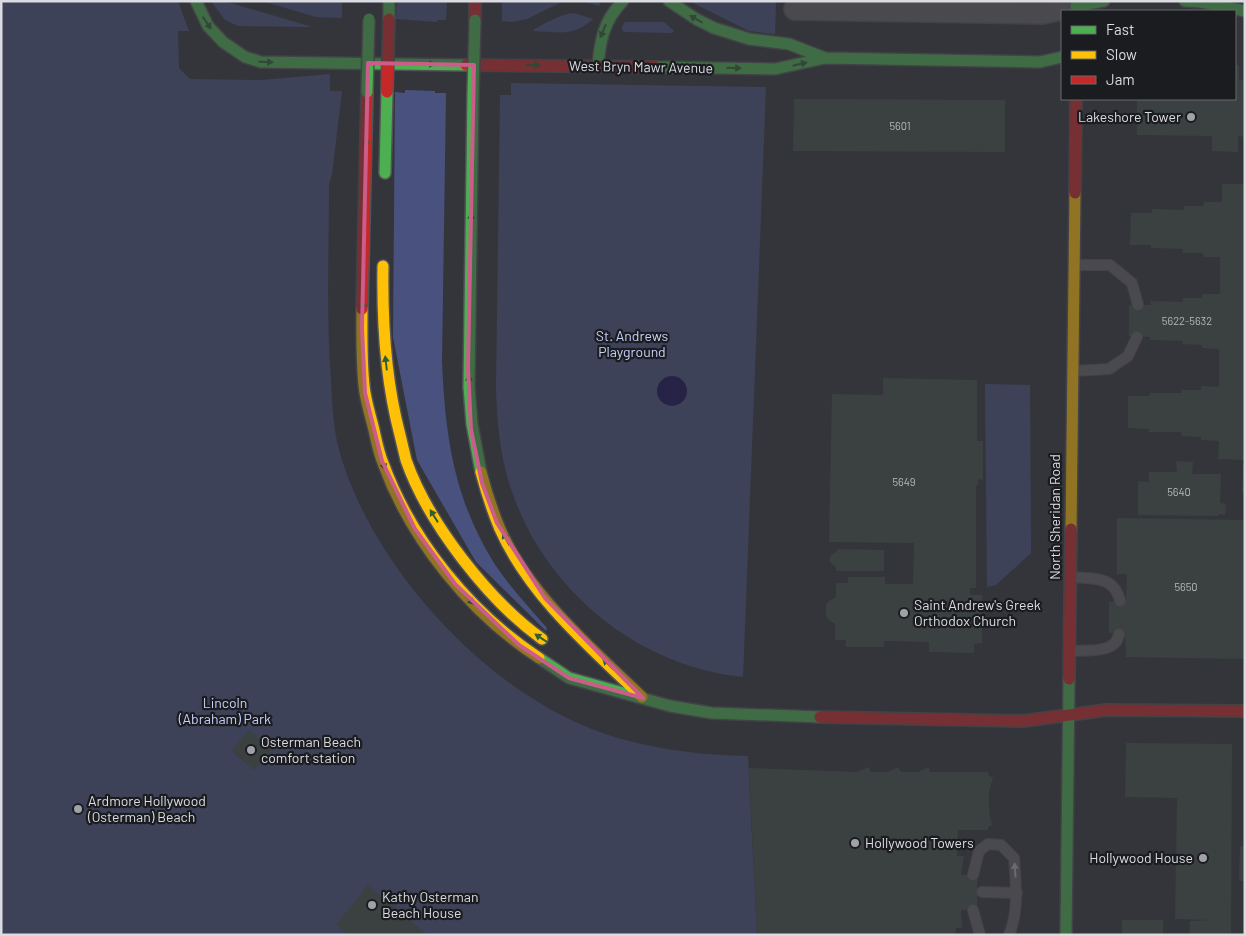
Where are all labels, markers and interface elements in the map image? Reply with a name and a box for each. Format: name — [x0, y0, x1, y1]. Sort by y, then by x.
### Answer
legend — [1061, 10, 1236, 100]
one-way arrow — [689, 14, 703, 23]
one-way arrow — [202, 16, 212, 30]
text: Fast — [1106, 20, 1134, 38]
one-way arrow — [599, 24, 607, 38]
text: Slow — [1106, 45, 1137, 63]
street label: West Bryn Mawr Avenue — [569, 57, 713, 76]
one-way arrow — [258, 58, 274, 66]
one-way arrow — [793, 59, 809, 67]
one-way arrow — [421, 60, 437, 68]
one-way arrow — [525, 61, 541, 69]
one-way arrow — [726, 65, 742, 73]
text: Jam — [1106, 70, 1135, 88]
place label: Lakeshore Tower — [1078, 108, 1181, 125]
marker: Lakeshore Tower — [1185, 111, 1197, 123]
house number: 5601 — [889, 119, 911, 132]
one-way arrow — [362, 133, 370, 149]
one-way arrow — [467, 212, 475, 228]
one-way arrow — [358, 295, 366, 311]
house number: 5622-5632 — [1162, 314, 1212, 327]
park label: St. Andrews Playground — [596, 327, 668, 360]
one-way arrow — [382, 355, 390, 371]
one-way arrow — [464, 374, 472, 390]
street label: North Sheridan Road — [1046, 454, 1063, 580]
one-way arrow — [380, 455, 387, 470]
house number: 5649 — [892, 475, 916, 488]
house number: 5640 — [1167, 485, 1191, 498]
one-way arrow — [430, 510, 439, 523]
one-way arrow — [501, 532, 510, 545]
house number: 5650 — [1174, 580, 1198, 593]
one-way arrow — [463, 593, 475, 605]
place label: Saint Andrew's Greek Orthodox Church — [914, 596, 1041, 629]
marker: Saint Andrew's Greek Orthodox Church — [898, 607, 910, 619]
one-way arrow — [534, 633, 547, 643]
one-way arrow — [602, 658, 614, 670]
park label: Lincoln (Abraham) Park — [178, 694, 271, 727]
place label: Osterman Beach comfort station — [261, 733, 361, 766]
marker: Osterman Beach comfort station — [245, 744, 257, 756]
place label: Ardmore Hollywood (Osterman) Beach — [87, 792, 206, 825]
marker: Ardmore Hollywood (Osterman) Beach — [72, 803, 84, 815]
place label: Hollywood Towers — [865, 834, 974, 851]
marker: Hollywood Towers — [849, 837, 861, 849]
place label: Hollywood House — [1089, 849, 1193, 866]
marker: Hollywood House — [1197, 852, 1209, 864]
one-way arrow — [1011, 861, 1019, 877]
place label: Kathy Osterman Beach House — [382, 888, 479, 921]
marker: Kathy Osterman Beach House — [366, 899, 378, 911]

